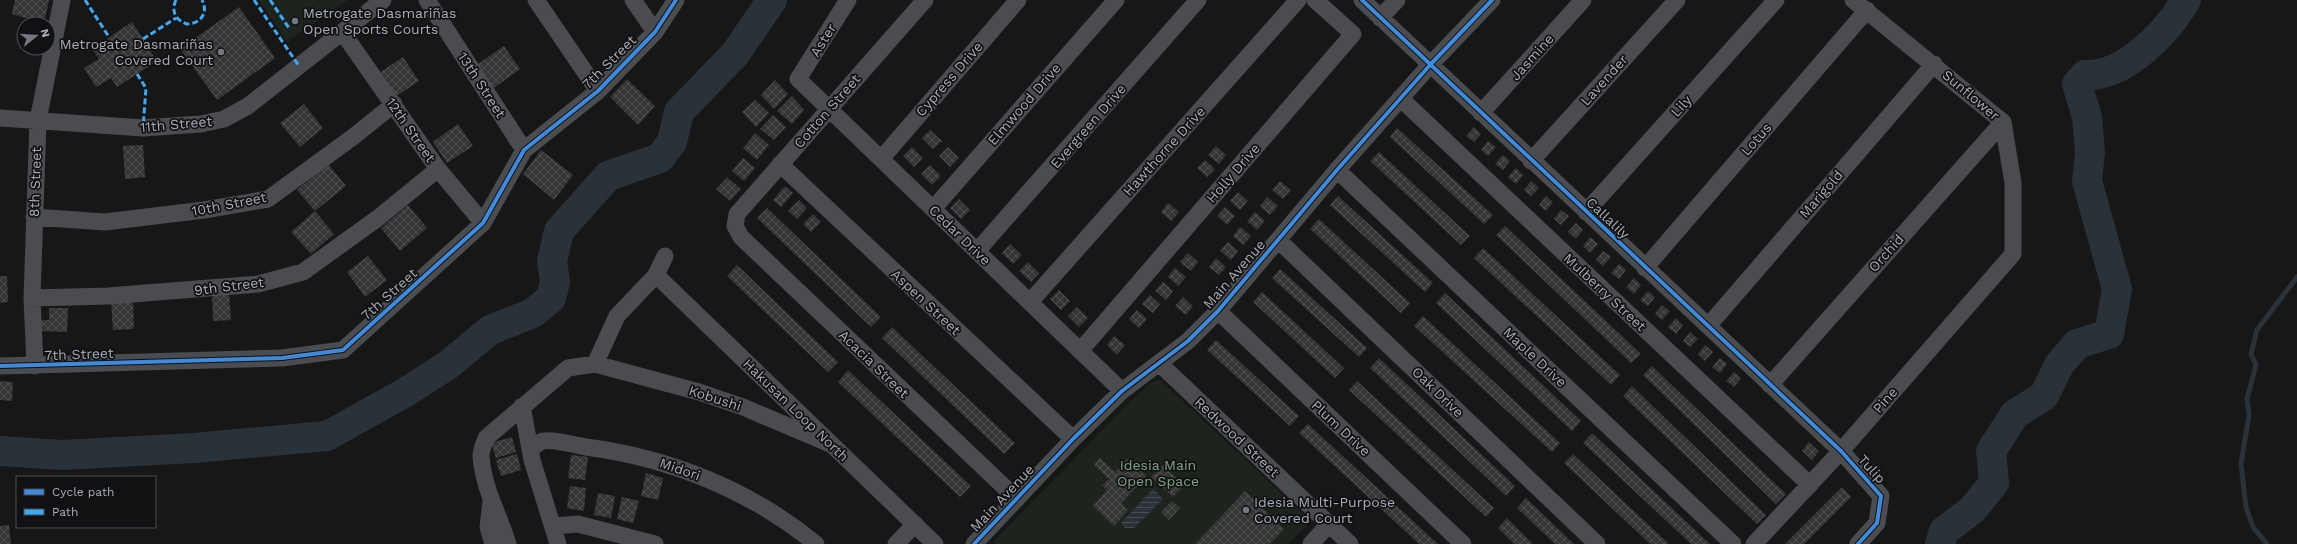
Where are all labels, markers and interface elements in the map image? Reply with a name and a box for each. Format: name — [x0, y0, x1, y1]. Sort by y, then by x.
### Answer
place label: Metrogate Dasmariñas Open Sports Courts — [303, 5, 456, 37]
north arrow — [16, 16, 56, 56]
marker: Metrogate Dasmariñas Open Sports Courts — [290, 16, 300, 26]
street label: Aster — [807, 20, 840, 60]
text: N — [38, 27, 52, 39]
street label: Jasmine — [1507, 31, 1557, 83]
street label: 7th Street — [579, 32, 639, 92]
place label: Metrogate Dasmariñas Covered Court — [60, 36, 213, 68]
street label: Cypress Drive — [912, 38, 986, 120]
marker: Metrogate Dasmariñas Covered Court — [216, 47, 226, 57]
street label: 13th Street — [455, 49, 509, 121]
street label: Lavender — [1577, 51, 1631, 109]
street label: Elmwood Drive — [984, 60, 1064, 148]
street label: Sunflower — [1939, 67, 2003, 124]
street label: Cotton Street — [791, 71, 864, 151]
street label: Evergreen Drive — [1047, 81, 1129, 171]
street label: Lily — [1667, 91, 1695, 120]
street label: 12th Street — [383, 95, 439, 165]
street label: Hawthorne Drive — [1120, 103, 1208, 199]
street label: 11th Street — [139, 113, 213, 135]
street label: Lotus — [1737, 119, 1775, 159]
street label: Holly Drive — [1203, 140, 1263, 206]
street label: 8th Street — [26, 147, 44, 217]
street label: Marigold — [1796, 167, 1846, 221]
street label: 10th Street — [190, 189, 268, 219]
street label: Callalily — [1583, 194, 1633, 243]
street label: Cedar Drive — [926, 202, 994, 268]
street label: Orchid — [1865, 231, 1907, 275]
street label: Main Avenue — [1200, 236, 1268, 312]
street label: Mulberry Street — [1560, 250, 1650, 334]
street label: 7th Street — [358, 265, 420, 323]
street label: Aspen Street — [888, 266, 964, 338]
street label: 9th Street — [193, 274, 265, 298]
street label: Maple Drive — [1500, 324, 1570, 390]
street label: Acacia Street — [836, 327, 912, 401]
street label: 7th Street — [44, 345, 114, 363]
street label: Hakusan Loop North — [740, 355, 852, 465]
street label: Oak Drive — [1409, 363, 1467, 421]
street label: Kobushi — [687, 382, 743, 414]
street label: Pine — [1869, 384, 1901, 416]
street label: Redwood Street — [1191, 394, 1283, 480]
street label: Plum Drive — [1308, 397, 1374, 459]
street label: Tulip — [1855, 451, 1889, 487]
street label: Midori — [657, 455, 703, 483]
park label: Idesia Main Open Space — [1117, 457, 1199, 489]
street label: Main Avenue — [967, 461, 1037, 535]
legend — [16, 476, 156, 528]
text: Cycle path — [52, 485, 114, 499]
place label: Idesia Multi-Purpose Covered Court — [1254, 494, 1395, 526]
text: Path — [52, 505, 78, 519]
marker: Idesia Multi-Purpose Covered Court — [1241, 505, 1251, 515]

